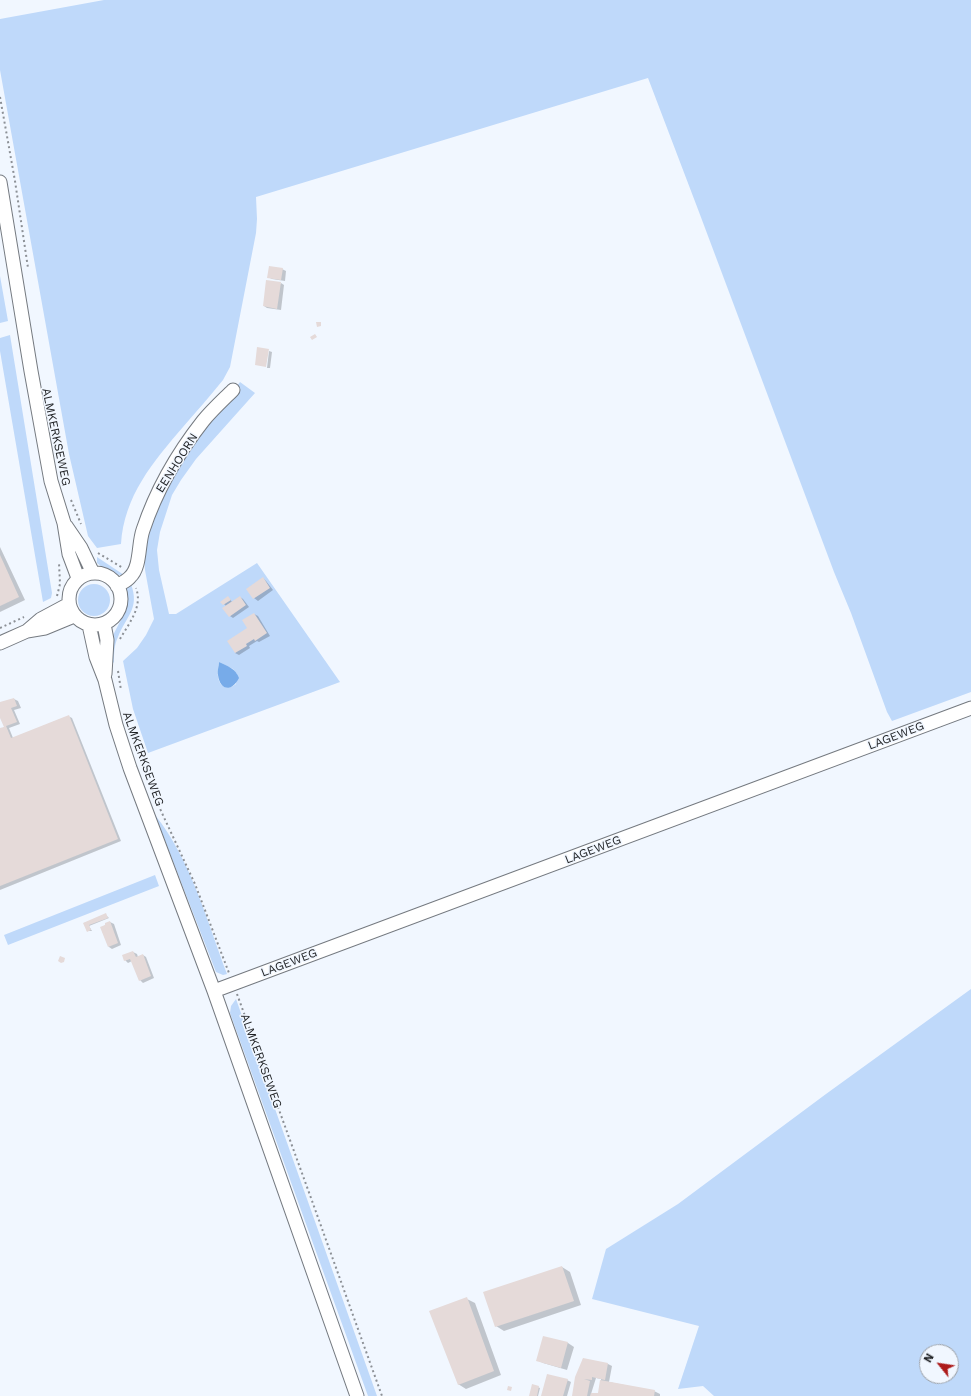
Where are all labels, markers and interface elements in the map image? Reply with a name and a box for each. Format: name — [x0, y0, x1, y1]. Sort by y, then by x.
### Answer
street label: ALMKERKSEWEG — [39, 387, 73, 487]
street label: EENHOORN — [153, 430, 201, 496]
street label: ALMKERKSEWEG — [119, 710, 167, 808]
street label: LAGEWEG — [866, 719, 926, 753]
street label: LAGEWEG — [563, 833, 623, 867]
street label: LAGEWEG — [259, 946, 319, 980]
street label: ALMKERKSEWEG — [237, 1012, 285, 1110]
north arrow — [919, 1344, 959, 1384]
text: N — [921, 1351, 937, 1365]

